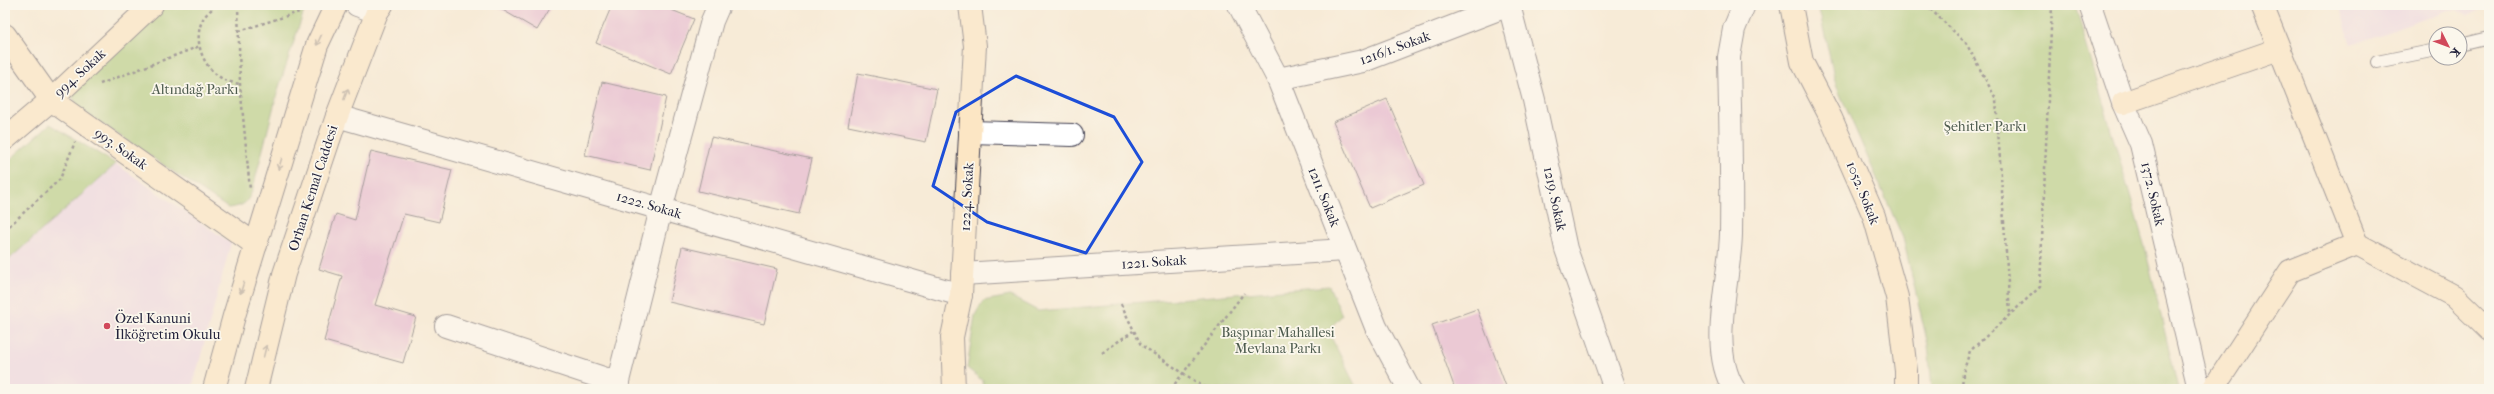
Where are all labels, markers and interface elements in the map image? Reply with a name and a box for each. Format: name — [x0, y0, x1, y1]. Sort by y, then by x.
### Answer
north arrow — [2428, 26, 2468, 66]
street label: 1216/1. Sokak — [1357, 27, 1433, 69]
one-way arrow — [315, 34, 322, 46]
street label: 994. Sokak — [51, 44, 110, 101]
text: K — [2447, 45, 2463, 60]
park label: Altındağ Parkı — [151, 81, 238, 98]
one-way arrow — [342, 88, 350, 100]
park label: Şehitler Parkı — [1944, 118, 2026, 135]
street label: Orhan Kemal Caddesi — [285, 123, 341, 253]
street label: 993. Sokak — [91, 124, 152, 174]
one-way arrow — [276, 157, 283, 170]
street label: 1052. Sokak — [1843, 159, 1884, 228]
street label: 1372. Sokak — [2137, 160, 2169, 229]
street label: 1224. Sokak — [957, 161, 977, 232]
street label: 1211. Sokak — [1304, 165, 1344, 230]
street label: 1219. Sokak — [1540, 165, 1570, 233]
street label: 1222. Sokak — [614, 188, 684, 223]
street label: 1221. Sokak — [1121, 251, 1188, 273]
one-way arrow — [238, 282, 245, 295]
place label: Özel Kanuni İlköğretim Okulu — [115, 309, 220, 343]
marker: Özel Kanuni İlköğretim Okulu — [102, 321, 112, 331]
park label: Başpınar Mahallesi Mevlana Parkı — [1221, 324, 1335, 357]
one-way arrow — [262, 345, 270, 358]

